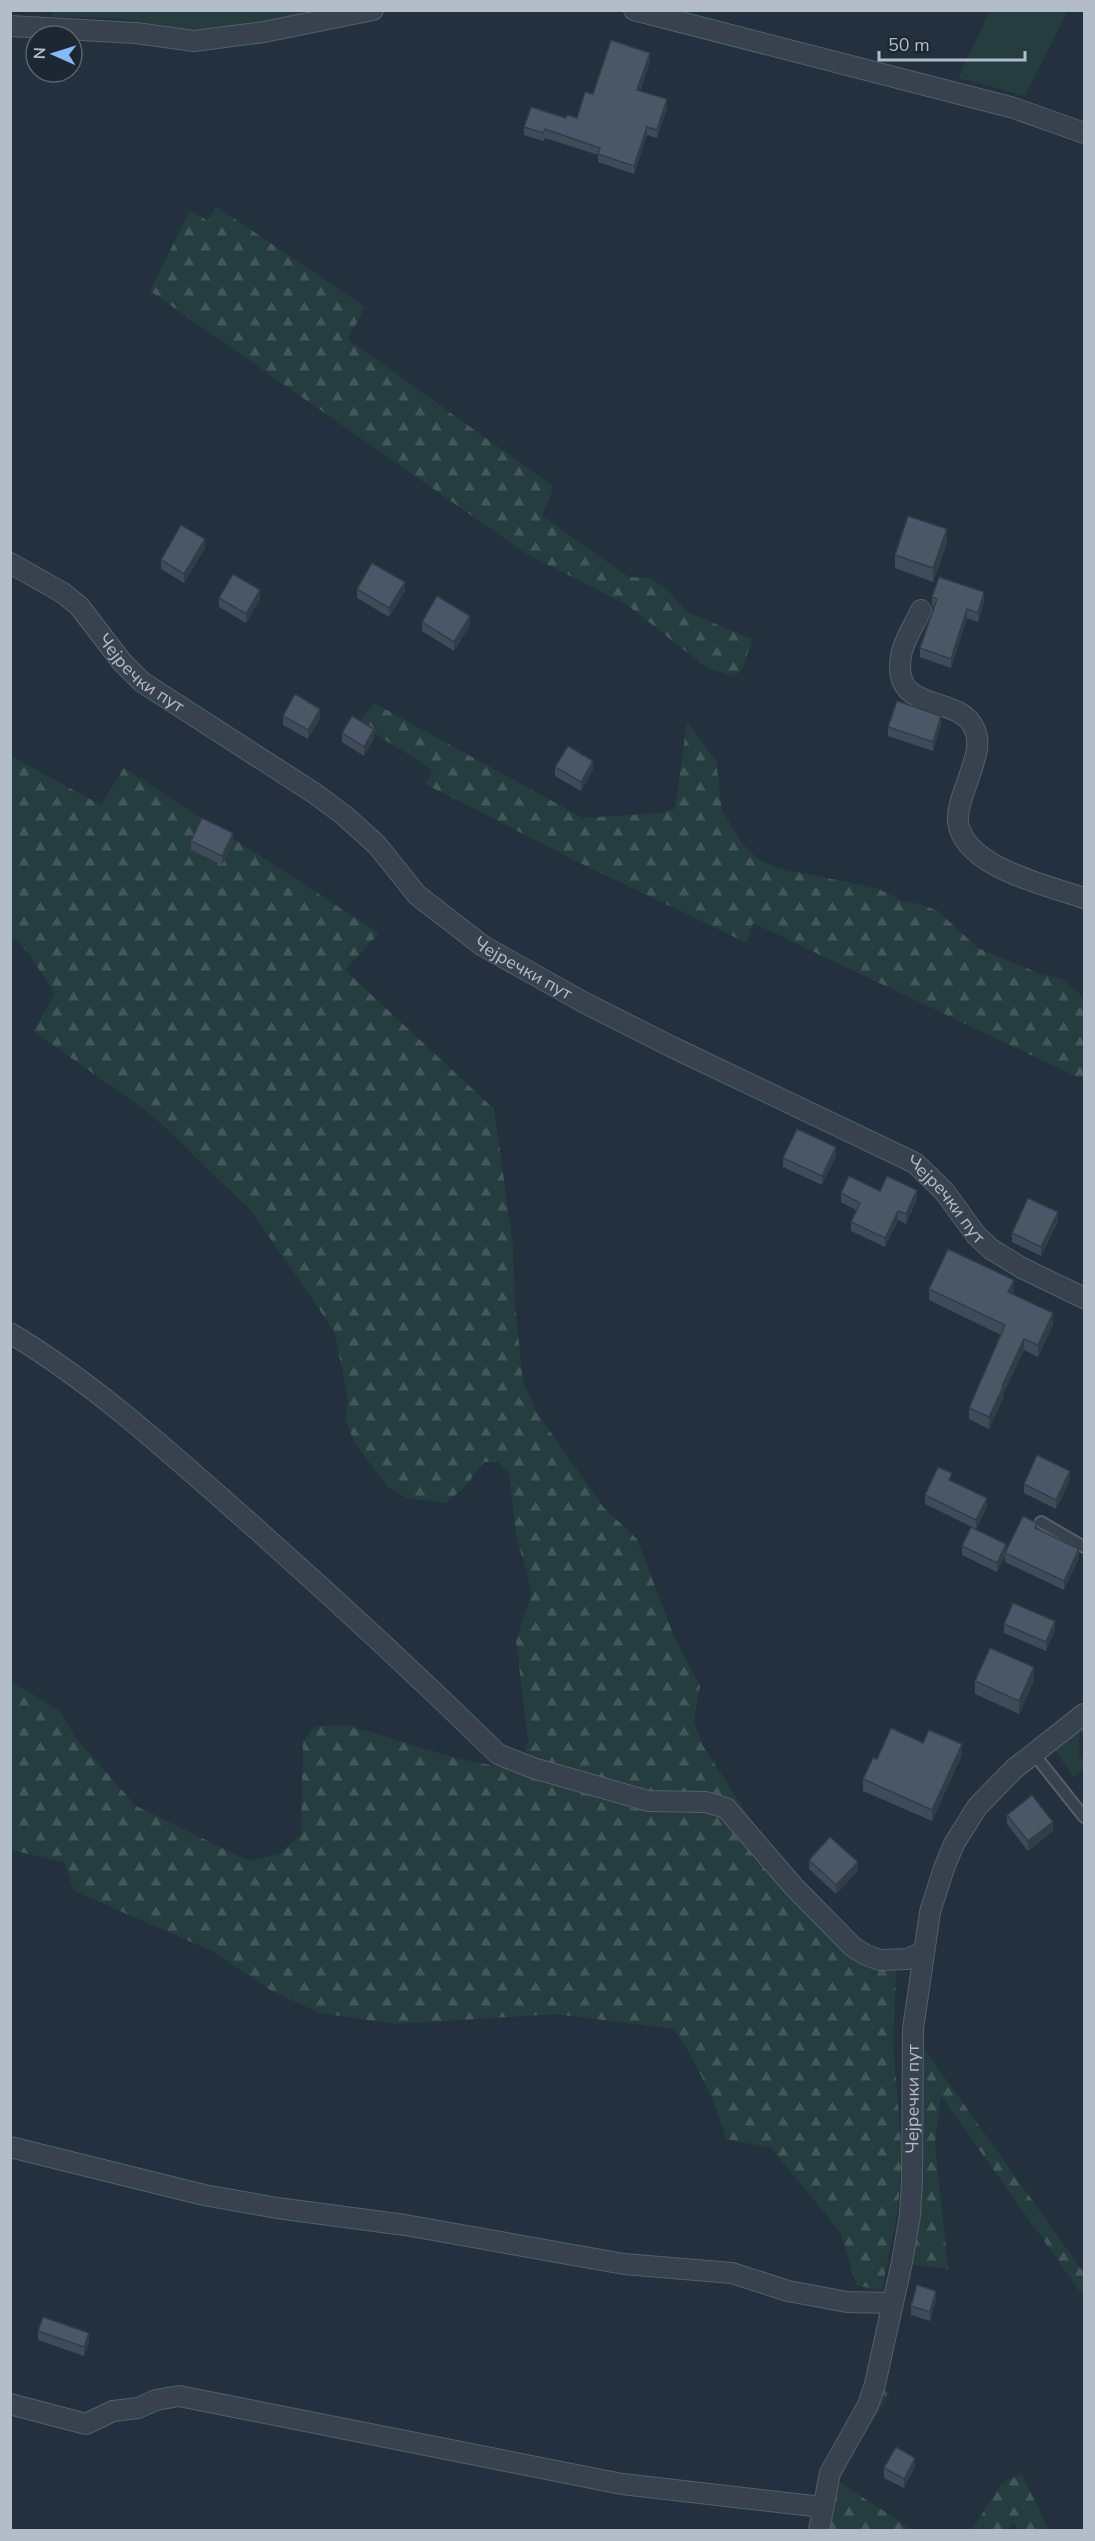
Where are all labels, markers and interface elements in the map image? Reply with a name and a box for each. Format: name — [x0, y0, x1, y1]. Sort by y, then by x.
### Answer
north arrow — [24, 24, 84, 84]
scale bar — [879, 24, 1024, 62]
text: 50 m — [888, 33, 930, 57]
text: N — [29, 47, 51, 60]
street label: Чејречки пут — [92, 629, 189, 718]
street label: Чејречки пут — [469, 931, 576, 1006]
street label: Чејречки пут — [904, 1149, 990, 1249]
street label: Чејречки пут — [900, 2044, 925, 2154]

